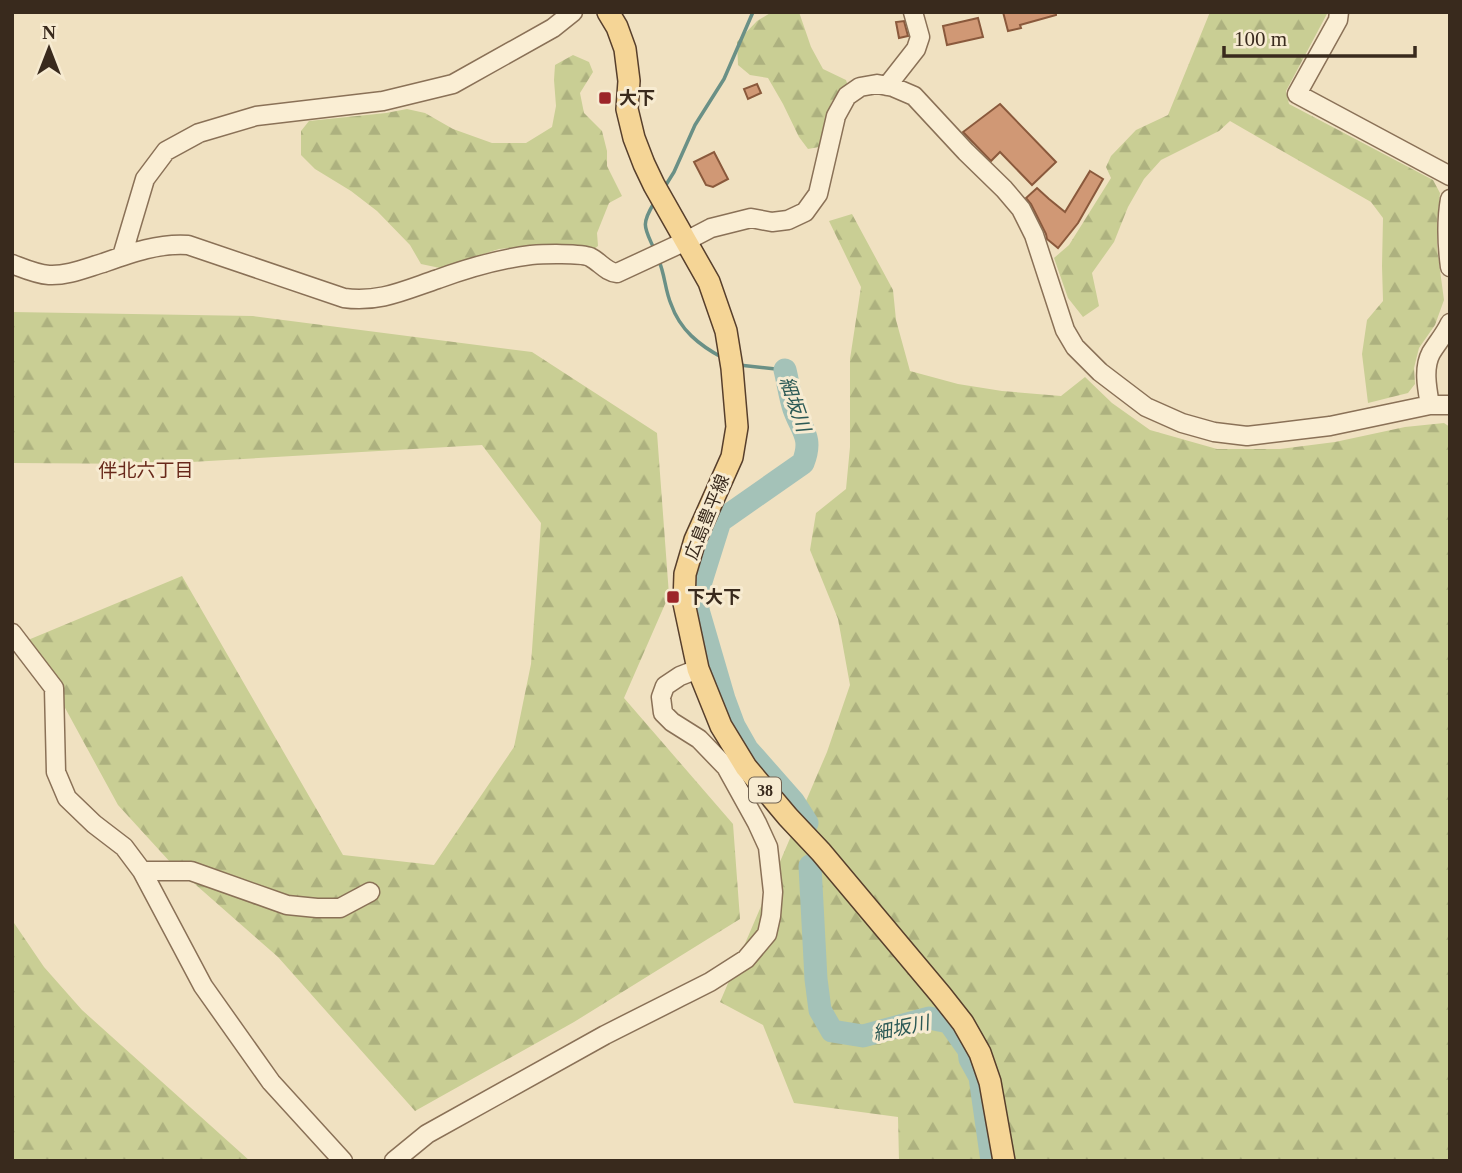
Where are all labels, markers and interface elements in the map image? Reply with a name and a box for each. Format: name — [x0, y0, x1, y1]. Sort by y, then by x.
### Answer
north arrow — [14, 14, 84, 84]
scale bar — [1224, 14, 1415, 58]
text: N — [42, 22, 56, 43]
text: 100 m — [1234, 27, 1287, 51]
place label: 大下 — [619, 88, 655, 108]
marker: 大下 — [597, 90, 613, 106]
water label: 細坂川 — [776, 374, 815, 436]
district label: 伴北六丁目 — [98, 460, 194, 481]
street label: 広島豊平線 — [681, 472, 733, 562]
place label: 下大下 — [687, 587, 741, 607]
marker: 下大下 — [665, 589, 681, 605]
road number: 38 — [749, 778, 781, 803]
water label: 細坂川 — [871, 1011, 933, 1044]

